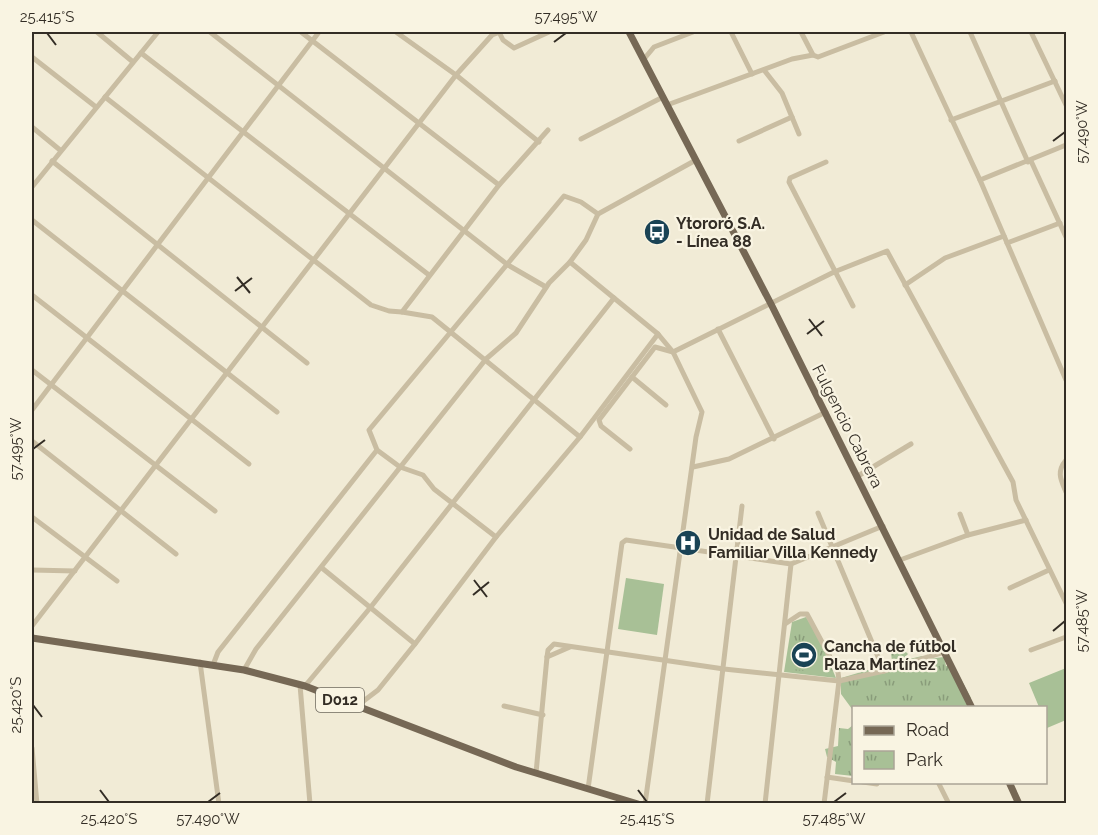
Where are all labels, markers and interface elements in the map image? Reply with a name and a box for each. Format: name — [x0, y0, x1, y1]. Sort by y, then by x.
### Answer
text: 25.415°S — [20, 8, 74, 26]
text: 57.495°W — [535, 8, 598, 26]
text: 57.490°W — [1073, 100, 1091, 164]
place label: Ytororó S.A. - Línea 88 — [676, 214, 765, 251]
bus stop icon: Ytororó S.A. - Línea 88 — [642, 217, 672, 247]
street label: Fulgencio Cabrera — [808, 361, 887, 491]
text: 57.495°W — [7, 417, 25, 480]
place label: Unidad de Salud Familiar Villa Kennedy — [708, 525, 878, 562]
hospital icon: Unidad de Salud Familiar Villa Kennedy — [673, 528, 703, 558]
text: 57.485°W — [1073, 589, 1091, 652]
place label: Cancha de fútbol Plaza Martínez — [824, 637, 957, 674]
sports icon: Cancha de fútbol Plaza Martínez — [789, 640, 819, 670]
text: 25.420°S — [7, 677, 25, 733]
road number: D012 — [316, 688, 364, 712]
legend — [852, 706, 1047, 784]
text: Road — [906, 719, 949, 740]
text: Park — [906, 749, 943, 770]
text: 25.420°S — [81, 810, 137, 828]
text: 57.490°W — [176, 810, 240, 828]
text: 25.415°S — [620, 810, 674, 828]
text: 57.485°W — [803, 810, 866, 828]

